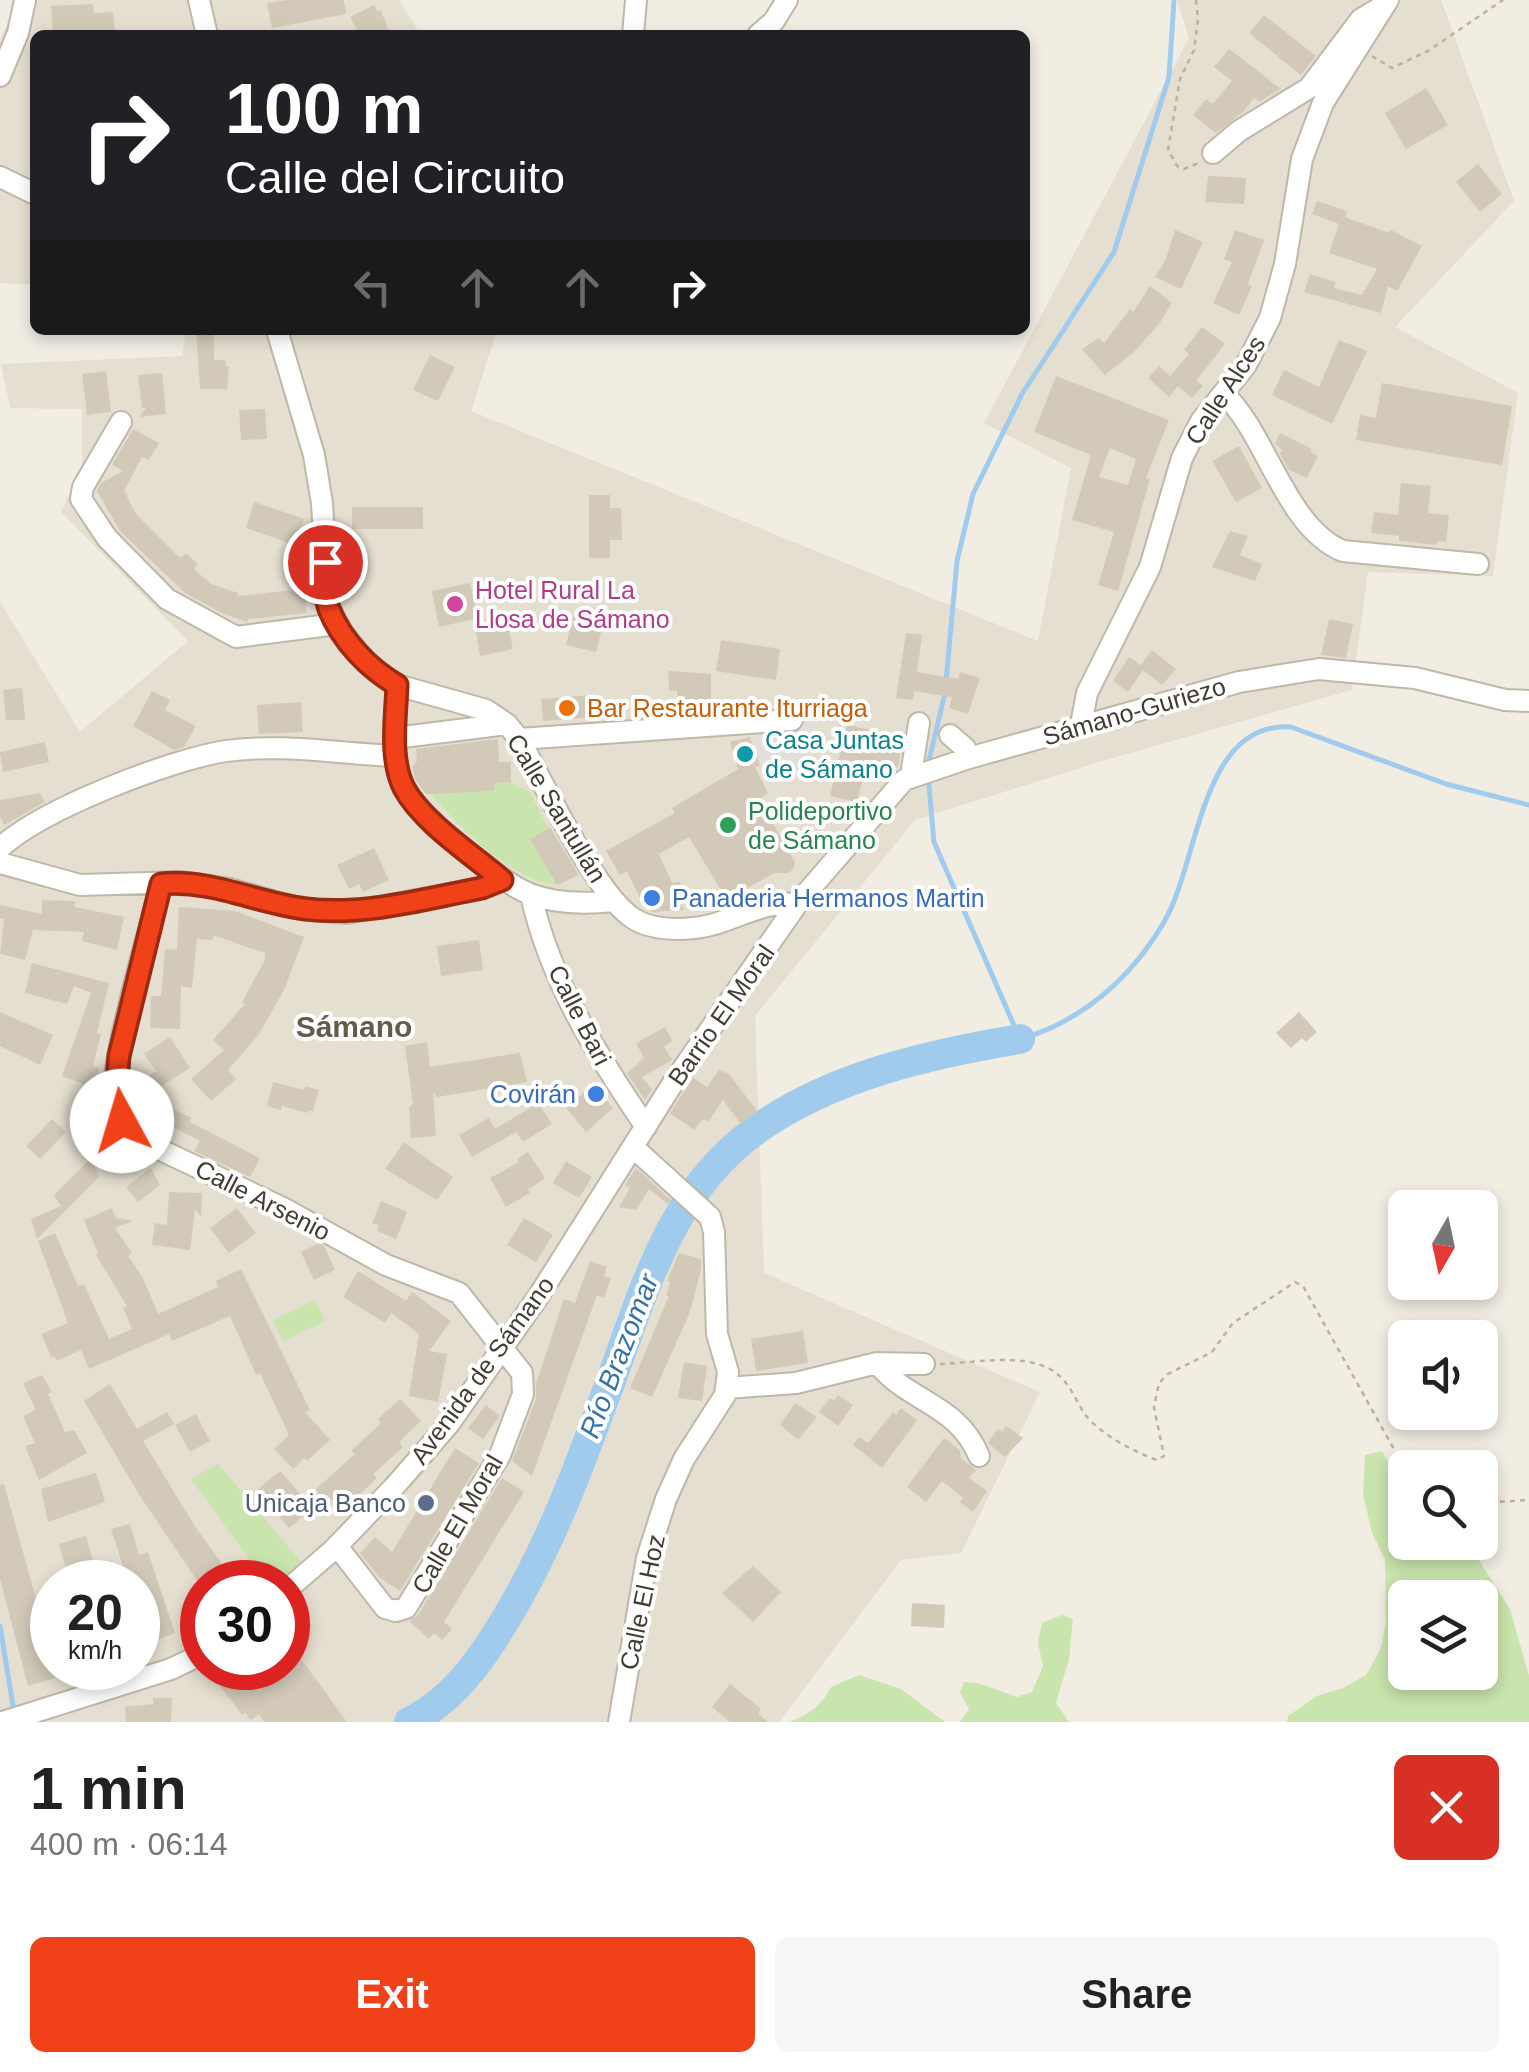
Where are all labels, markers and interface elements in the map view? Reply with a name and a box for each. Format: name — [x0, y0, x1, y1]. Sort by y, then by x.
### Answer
icon: right — [60, 70, 190, 200]
text: 100 m — [225, 70, 423, 148]
text: Calle del Circuito — [225, 152, 565, 203]
icon: left — [345, 260, 400, 315]
icon: ahead — [450, 260, 505, 315]
icon: ahead — [555, 260, 610, 315]
icon: right — [660, 260, 715, 315]
street label: Calle Alces — [1180, 331, 1270, 449]
pin — [283, 520, 368, 605]
icon: arrive — [298, 535, 353, 590]
place label: Hotel Rural La Llosa de Sámano — [475, 576, 670, 633]
marker: Hotel Rural La Llosa de Sámano — [444, 593, 466, 615]
street label: Sámano-Guriezo — [1039, 671, 1229, 751]
place label: Bar Restaurante Iturriaga — [587, 694, 868, 722]
marker: Bar Restaurante Iturriaga — [556, 697, 578, 719]
place label: Casa Juntas de Sámano — [765, 726, 904, 783]
street label: Calle Santullán — [502, 729, 612, 887]
marker: Casa Juntas de Sámano — [734, 743, 756, 765]
place label: Polideportivo de Sámano — [748, 797, 893, 854]
marker: Polideportivo de Sámano — [717, 814, 739, 836]
place label: Panaderia Hermanos Martin — [672, 884, 985, 912]
marker: Panaderia Hermanos Martin — [641, 887, 663, 909]
street label: Barrio El Moral — [662, 939, 780, 1091]
street label: Calle Bari — [543, 960, 617, 1070]
district label: Sámano — [296, 1010, 412, 1043]
position arrow — [70, 1069, 174, 1173]
place label: Covirán — [490, 1080, 576, 1108]
marker: Covirán — [585, 1083, 607, 1105]
street label: Calle Arsenio — [191, 1154, 335, 1246]
north arrow — [1388, 1190, 1498, 1300]
map controls — [1388, 1190, 1498, 1690]
water label: Río Brazomar — [574, 1268, 665, 1442]
street label: Avenida de Sámano — [405, 1271, 559, 1469]
button: sound — [1388, 1320, 1498, 1430]
street label: Calle El Moral — [406, 1450, 508, 1598]
button: search — [1388, 1450, 1498, 1560]
place label: Unicaja Banco — [245, 1489, 406, 1517]
marker: Unicaja Banco — [415, 1492, 437, 1514]
street label: Calle El Hoz — [614, 1532, 670, 1672]
speed limit sign: 30 — [180, 1560, 310, 1690]
button: layers — [1388, 1580, 1498, 1690]
text: 20 — [67, 1585, 123, 1641]
text: km/h — [68, 1636, 122, 1664]
text: 1 min — [30, 1755, 187, 1822]
button: close — [1394, 1755, 1499, 1860]
text: 400 m · 06:14 — [30, 1826, 227, 1862]
button: Exit — [30, 1937, 755, 2052]
button: Share — [775, 1937, 1499, 2052]

